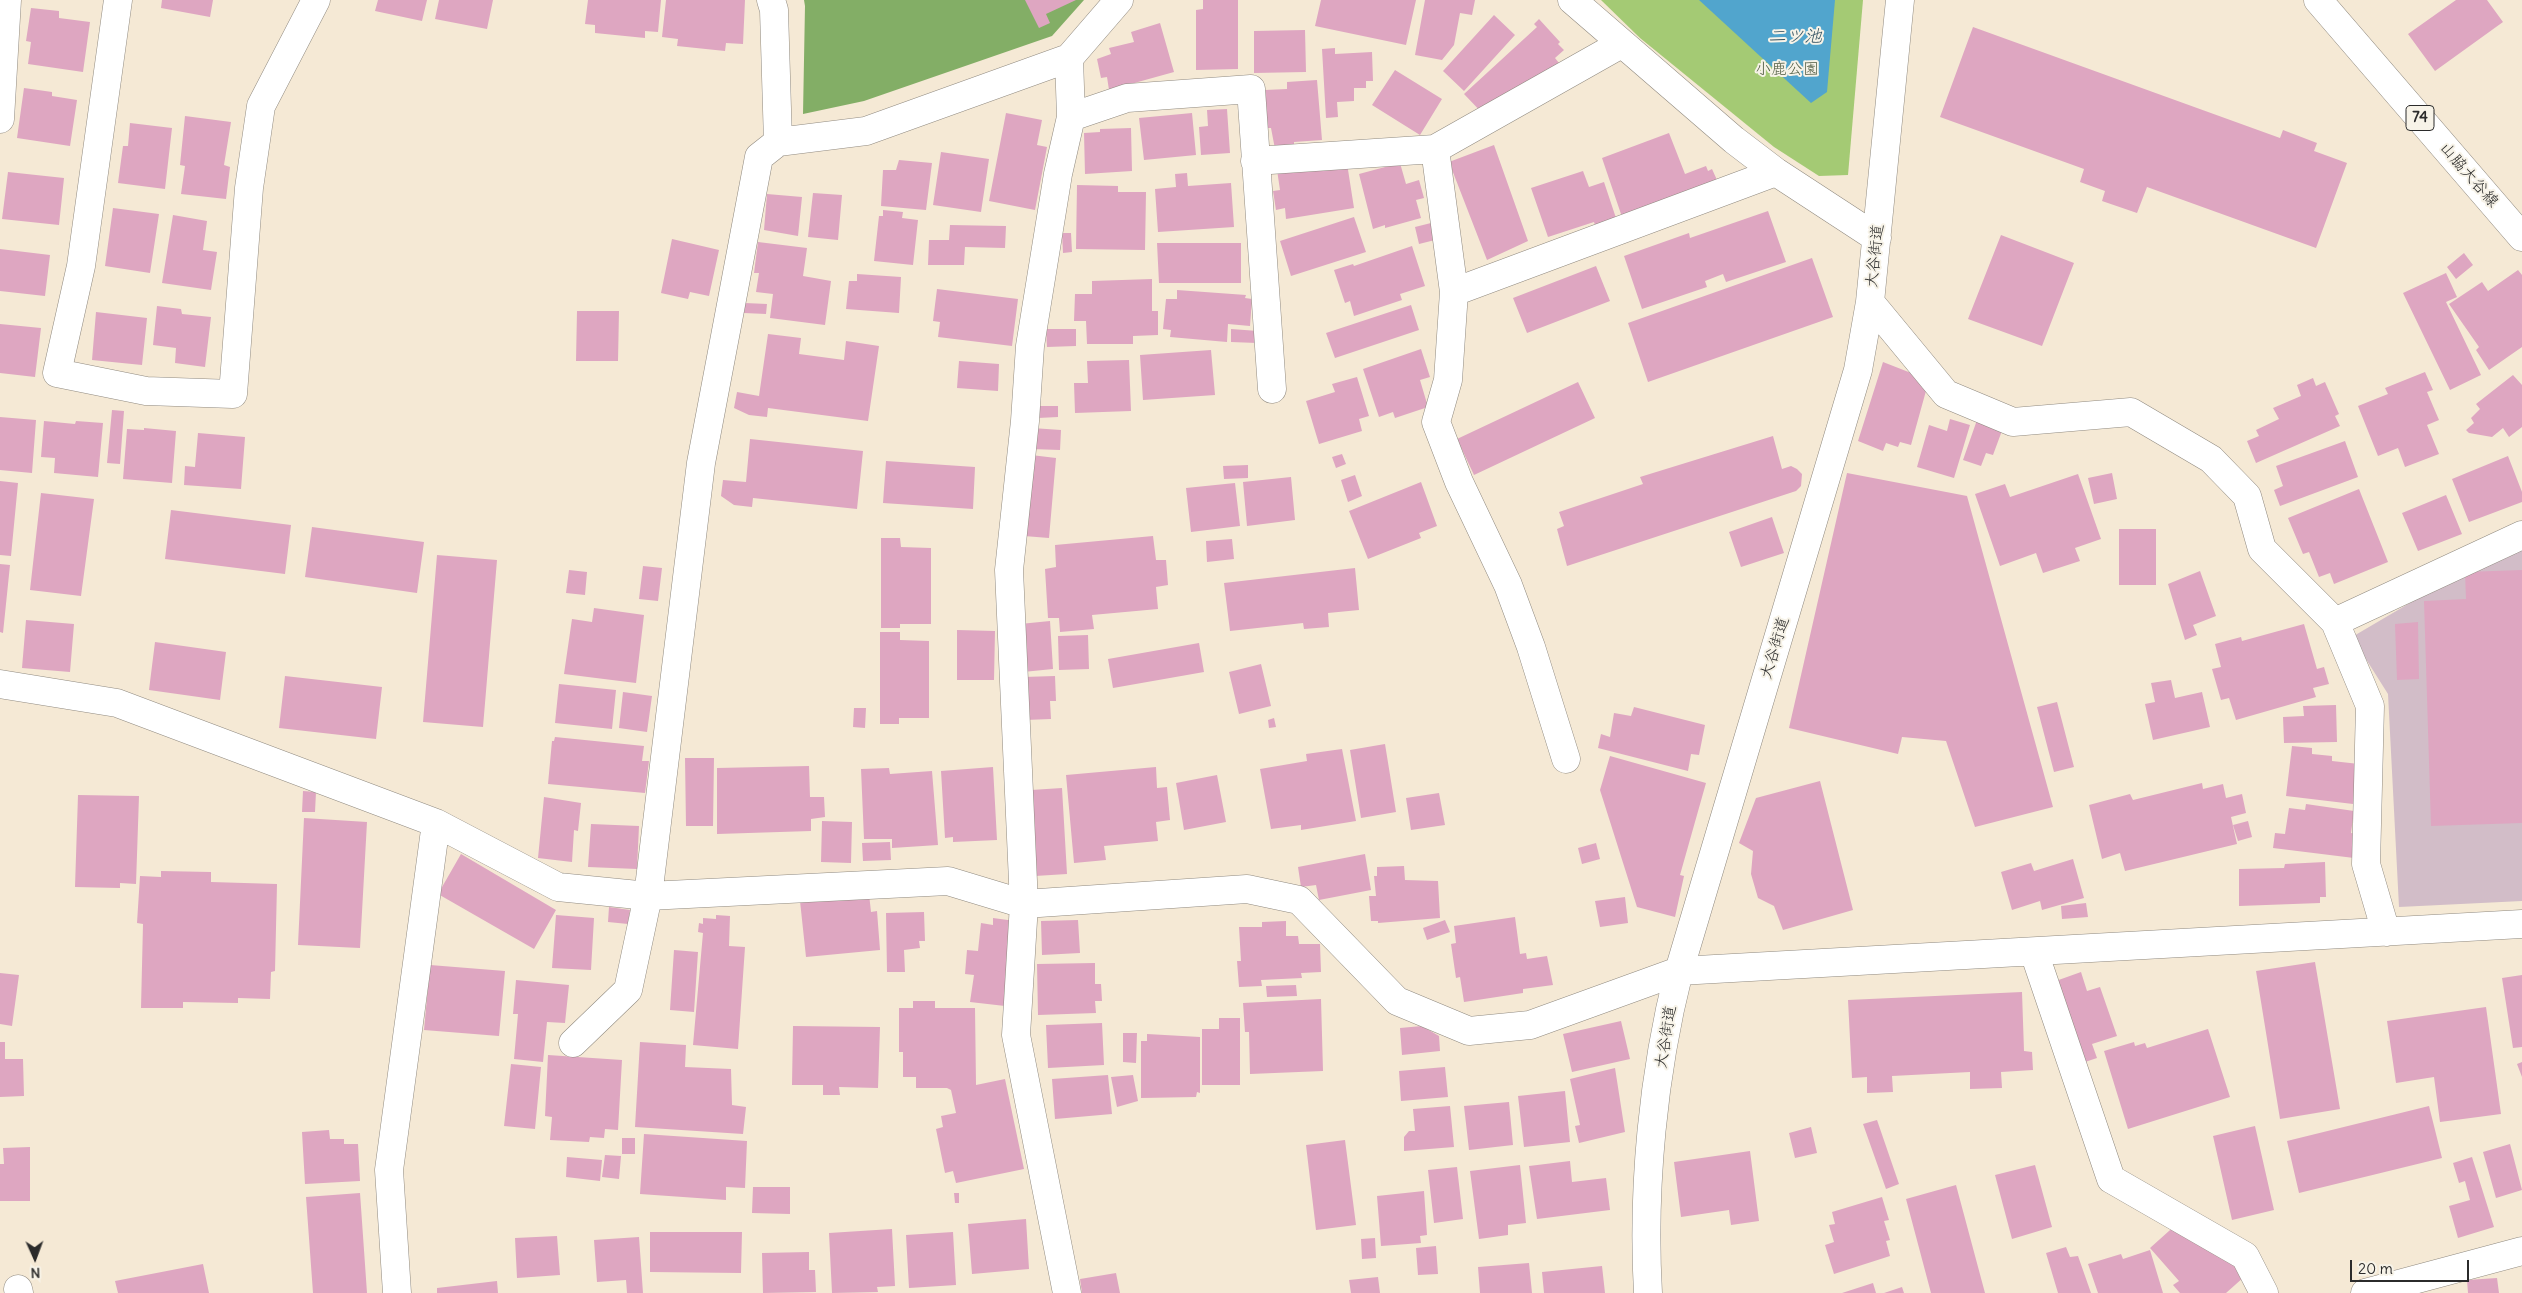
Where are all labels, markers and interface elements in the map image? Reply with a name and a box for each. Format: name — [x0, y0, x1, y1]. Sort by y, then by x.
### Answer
water label: 二ツ池 — [1768, 26, 1822, 48]
park label: 小鹿公園 — [1755, 59, 1819, 79]
road number: 74 — [2406, 106, 2434, 130]
street label: 山脇大谷線 — [2436, 139, 2502, 211]
street label: 大谷街道 — [1862, 223, 1888, 289]
street label: 大谷街道 — [1756, 615, 1794, 681]
street label: 大谷街道 — [1652, 1004, 1680, 1070]
north arrow — [10, 1233, 60, 1283]
scale bar — [2352, 1250, 2471, 1282]
text: 20 m — [2358, 1259, 2393, 1278]
text: N — [30, 1264, 41, 1282]

